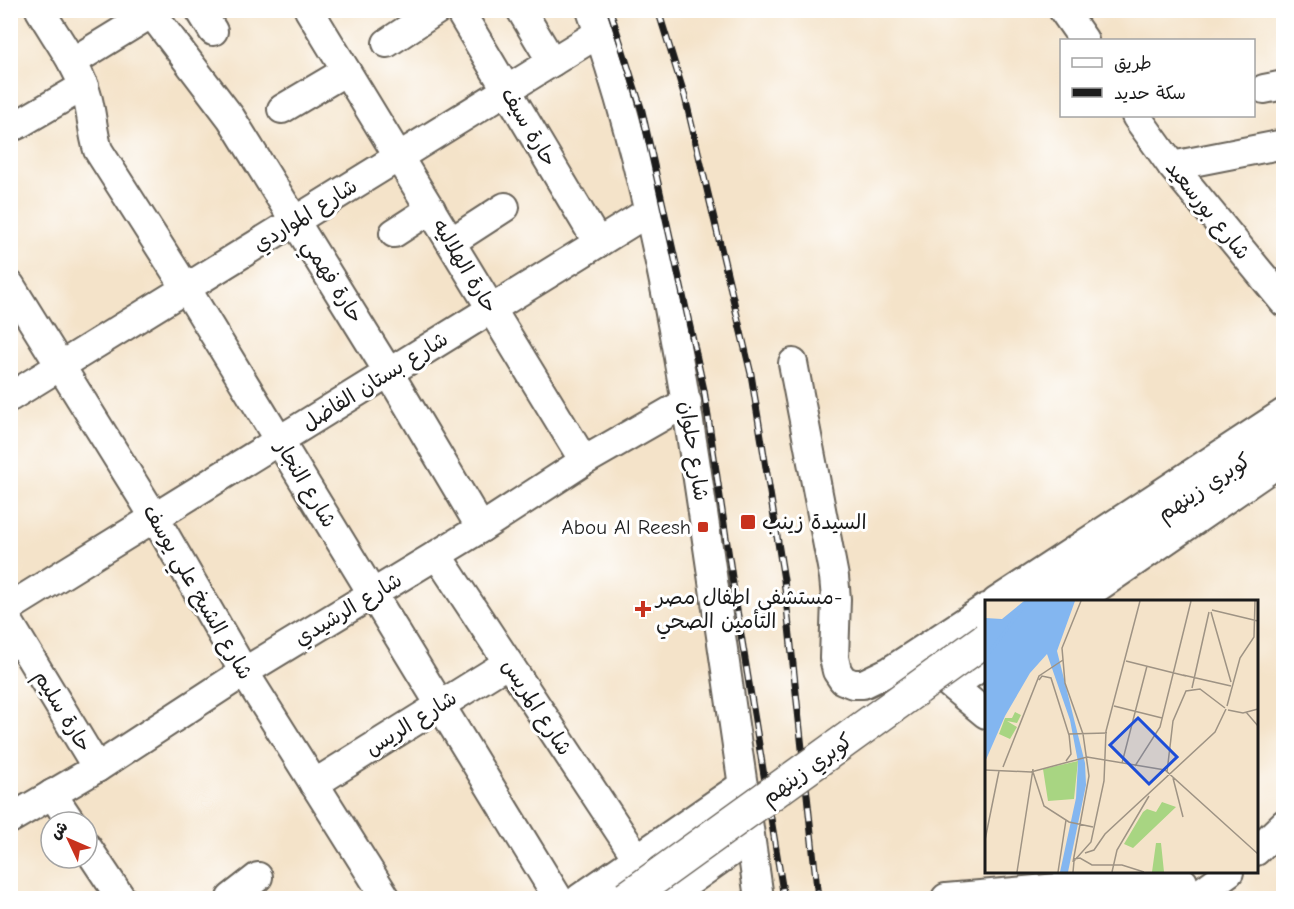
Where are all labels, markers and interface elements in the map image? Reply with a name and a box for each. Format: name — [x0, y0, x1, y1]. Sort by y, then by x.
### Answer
legend — [1060, 39, 1255, 117]
text: طريق — [1114, 53, 1152, 74]
street label: حارة سيف — [496, 83, 562, 171]
text: سكة حديد — [1114, 83, 1186, 104]
street label: شارع بورسعيد — [1158, 156, 1255, 266]
street label: شارع المواردي — [249, 174, 363, 259]
street label: حارة الهلاليه — [428, 215, 502, 317]
street label: حارة فهمي — [292, 235, 368, 331]
street label: شارع بستان الفاضل — [298, 327, 454, 438]
street label: شارع حلوان — [671, 399, 714, 503]
street label: شارع النجار — [267, 434, 341, 533]
street label: كوبري زينهم — [1153, 448, 1257, 529]
street label: شارع الشيخ علي يوسف — [132, 500, 258, 687]
place label: السيدة زينب — [762, 510, 867, 535]
marker: السيدة زينب — [739, 513, 757, 531]
place label: Abou Al Reesh — [562, 515, 691, 539]
marker: Abou Al Reesh — [696, 520, 710, 534]
street label: شارع الرشيدي — [290, 568, 408, 653]
place label: مستشفي اطفال مصر- التأمين الصحي — [654, 585, 843, 640]
marker: مستشفي اطفال مصر- التأمين الصحي — [634, 600, 652, 618]
inset map — [985, 600, 1258, 873]
street label: شارع المريس — [495, 654, 577, 761]
street label: حارة سليم — [26, 666, 97, 758]
street label: شارع الريس — [361, 686, 463, 763]
street label: كوبري زينهم — [757, 728, 859, 813]
north arrow — [39, 810, 99, 870]
text: ش — [46, 818, 72, 843]

